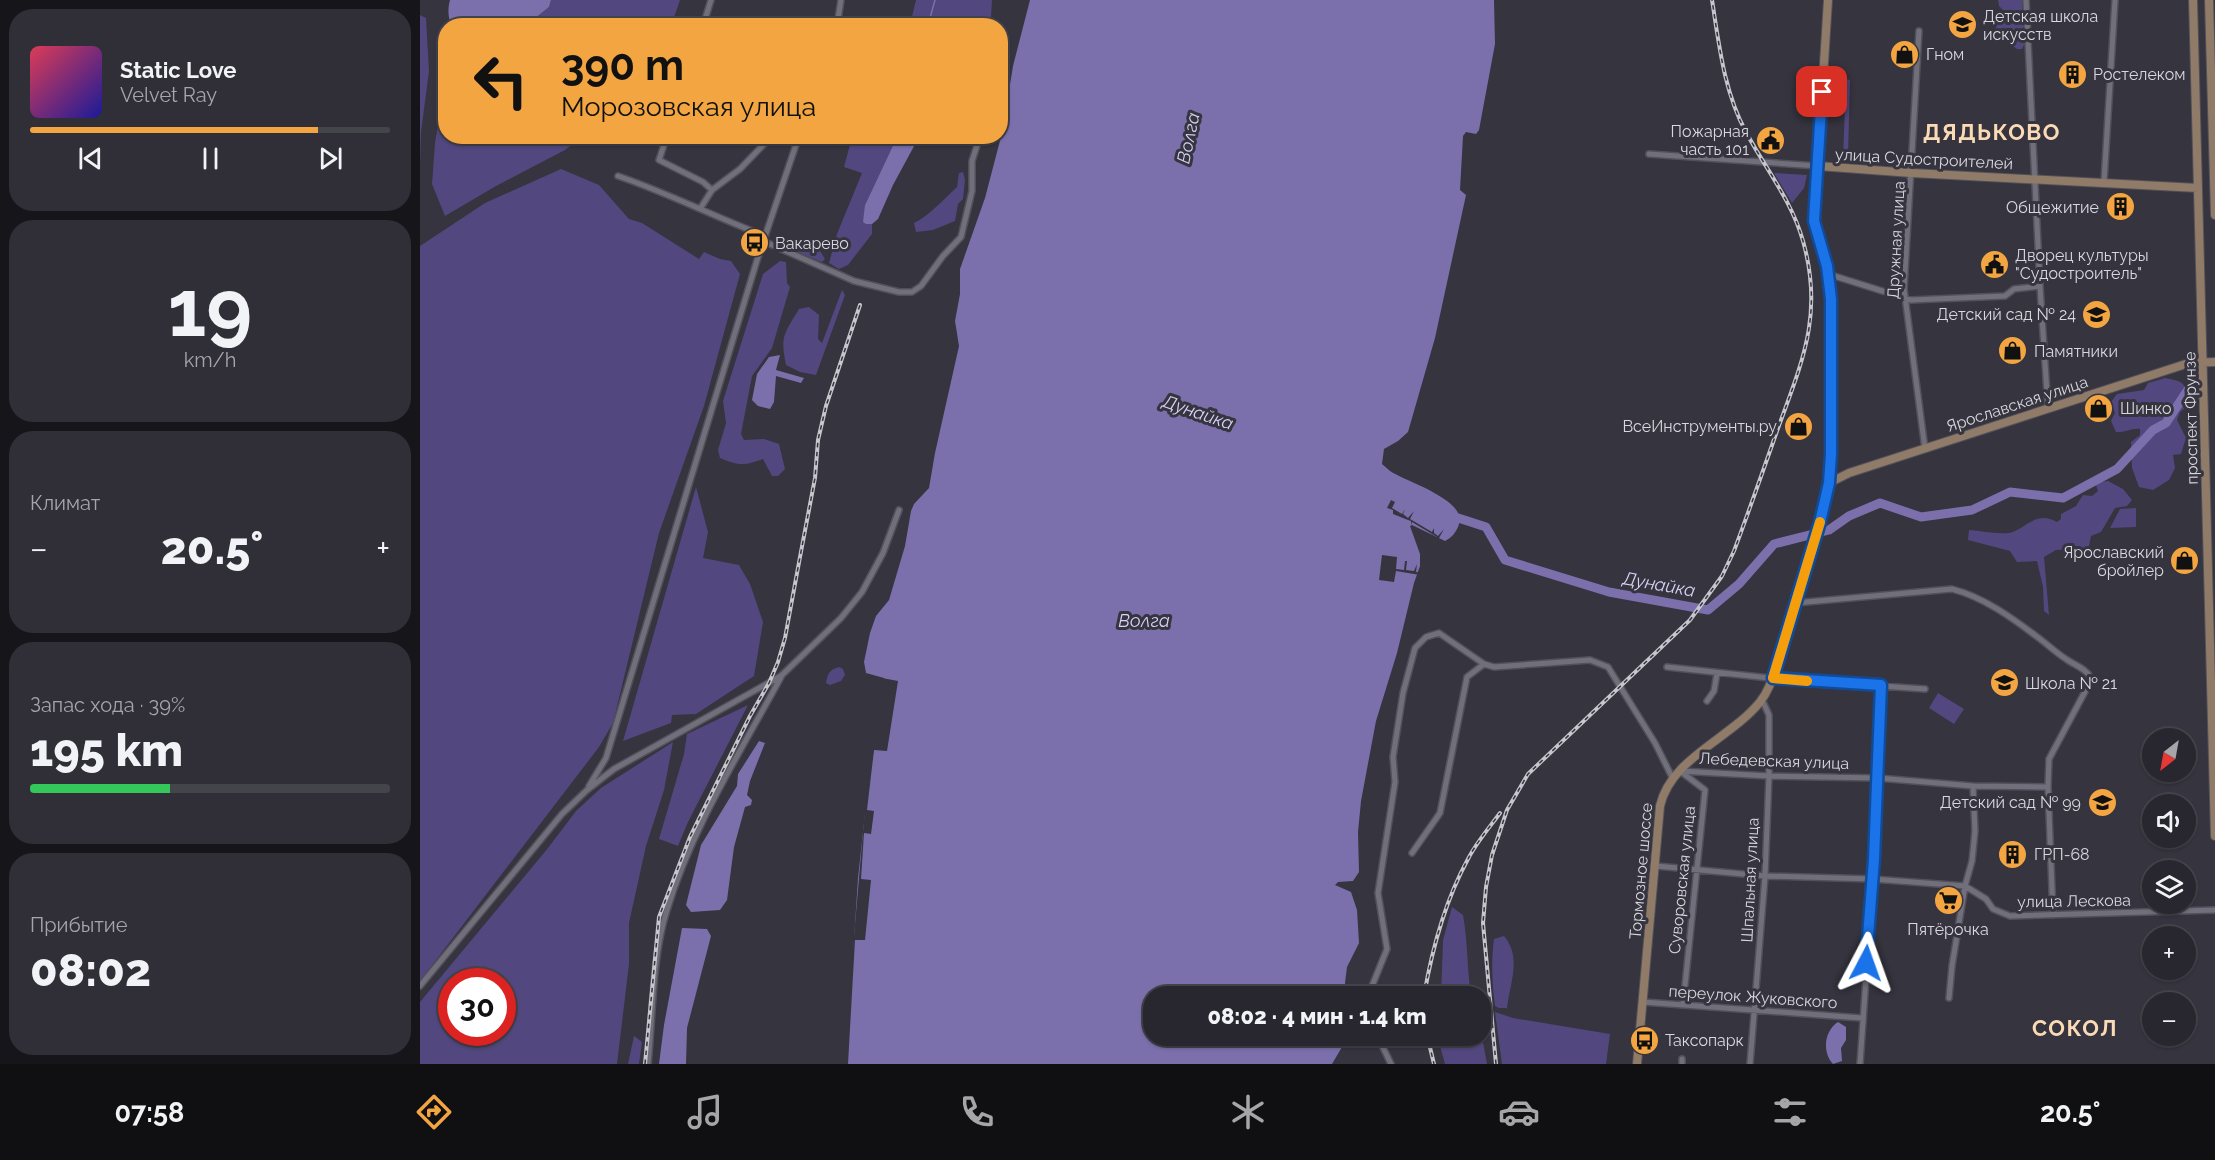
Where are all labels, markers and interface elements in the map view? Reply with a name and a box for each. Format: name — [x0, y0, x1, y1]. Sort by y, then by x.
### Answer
place label: Детская школа искусств — [1983, 7, 2098, 44]
school or university icon: Детская школа искусств — [1946, 9, 1978, 41]
shop icon: Гном — [1889, 38, 1921, 70]
text: 390 m — [561, 41, 684, 90]
icon: left — [462, 42, 540, 120]
place label: Гном — [1926, 45, 1964, 64]
text: Static Love — [120, 57, 237, 83]
building icon: Ростелеком — [2056, 58, 2088, 90]
place label: Ростелеком — [2093, 65, 2185, 84]
pin — [1796, 66, 1847, 117]
icon: arrive — [1805, 75, 1838, 108]
text: Velvet Ray — [120, 83, 217, 107]
text: Морозовская улица — [561, 91, 816, 122]
water label: Волга — [1172, 110, 1204, 165]
district label: ДЯДЬКОВО — [1923, 119, 2061, 145]
place label: Пожарная часть 101 — [1671, 122, 1749, 159]
public building icon: Пожарная часть 101 — [1754, 124, 1786, 156]
icon: previous — [74, 142, 107, 175]
icon: pause — [194, 142, 227, 175]
icon: next — [314, 142, 347, 175]
street label: улица Судостроителей — [1835, 145, 2013, 173]
street label: Дружная улица — [1883, 181, 1909, 299]
building icon: Общежитие — [2104, 191, 2136, 223]
place label: Общежитие — [2006, 198, 2099, 217]
bus stop icon: Вакарево — [738, 227, 770, 259]
place label: Вакарево — [775, 234, 849, 253]
place label: Дворец культуры "Судостроитель" — [2015, 246, 2149, 283]
public building icon: Дворец культуры "Судостроитель" — [1978, 248, 2010, 280]
text: 19 — [168, 263, 252, 354]
school or university icon: Детский сад № 24 — [2081, 298, 2113, 330]
place label: Детский сад № 24 — [1937, 305, 2076, 324]
shop icon: Памятники — [1997, 335, 2029, 367]
place label: Памятники — [2034, 342, 2118, 361]
text: km/h — [184, 348, 236, 372]
street label: проспект Фрунзе — [2180, 351, 2202, 485]
street label: Ярославская улица — [1944, 372, 2090, 436]
water label: Дунайка — [1159, 390, 1236, 434]
shop icon: Шинко — [2083, 392, 2115, 424]
place label: Шинко — [2120, 399, 2171, 418]
shop icon: ВсеИнструменты.ру — [1782, 410, 1814, 442]
place label: ВсеИнструменты.ру — [1622, 417, 1777, 436]
text: Климат — [30, 491, 100, 515]
text: 20.5° — [161, 522, 263, 575]
text: − — [30, 529, 48, 568]
text: + — [376, 529, 390, 568]
place label: Ярославский бройлер — [2063, 543, 2164, 580]
shop icon: Ярославский бройлер — [2169, 545, 2201, 577]
water label: Дунайка — [1620, 567, 1697, 601]
water label: Волга — [1118, 610, 1170, 631]
school or university icon: Школа № 21 — [1988, 667, 2020, 699]
place label: Школа № 21 — [2025, 674, 2117, 693]
text: Запас хода · 39% — [30, 693, 185, 717]
text: 195 km — [30, 724, 183, 777]
north arrow — [2142, 728, 2196, 782]
map controls — [2142, 728, 2196, 1046]
street label: Лебедевская улица — [1699, 749, 1849, 773]
school or university icon: Детский сад № 99 — [2086, 786, 2118, 818]
place label: Детский сад № 99 — [1940, 793, 2081, 812]
button: sound — [2142, 794, 2196, 848]
street label: Тормозное шоссе — [1626, 802, 1656, 940]
street label: Суворовская улица — [1665, 805, 1699, 955]
street label: Шпальная улица — [1737, 817, 1763, 943]
building icon: ГРП-68 — [1997, 838, 2029, 870]
place label: ГРП-68 — [2034, 845, 2090, 864]
button: layers — [2142, 860, 2196, 914]
supermarket icon: Пятёрочка — [1932, 885, 1964, 917]
street label: улица Лескова — [2017, 891, 2131, 911]
text: Прибытие — [30, 913, 127, 937]
place label: Пятёрочка — [1907, 920, 1989, 939]
button: + — [2142, 926, 2196, 980]
position arrow — [1834, 931, 1898, 995]
text: 08:02 — [30, 944, 151, 997]
speed limit sign: 30 — [438, 968, 516, 1046]
street label: переулок Жуковского — [1668, 982, 1838, 1012]
button: − — [2142, 992, 2196, 1046]
text: 08:02 · 4 мин · 1.4 km — [1208, 1003, 1427, 1029]
district label: СОКОЛ — [2032, 1015, 2118, 1041]
bus stop icon: Таксопарк — [1628, 1024, 1660, 1056]
place label: Таксопарк — [1665, 1031, 1744, 1050]
icon: directions — [413, 1091, 455, 1133]
icon: music — [684, 1091, 726, 1133]
icon: phone — [956, 1091, 998, 1133]
icon: climate — [1227, 1091, 1269, 1133]
icon: car — [1498, 1091, 1540, 1133]
icon: filters — [1769, 1091, 1811, 1133]
text: 07:58 — [115, 1097, 184, 1128]
text: 20.5° — [2040, 1097, 2100, 1128]

